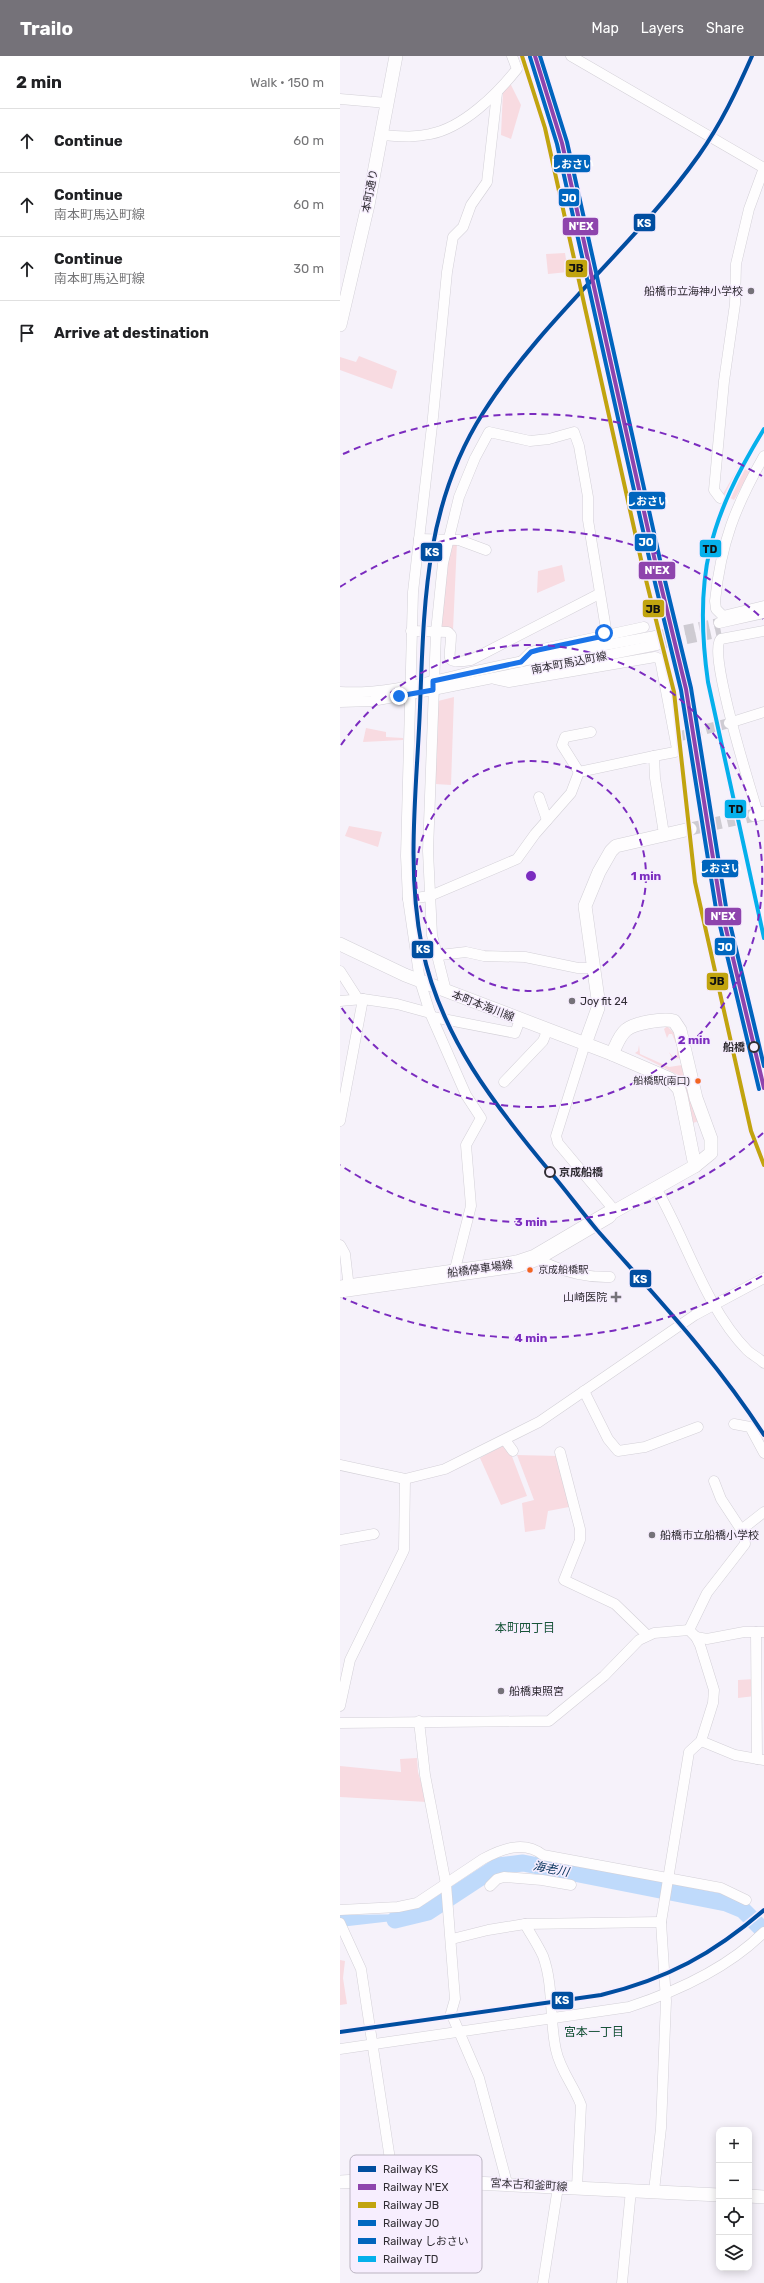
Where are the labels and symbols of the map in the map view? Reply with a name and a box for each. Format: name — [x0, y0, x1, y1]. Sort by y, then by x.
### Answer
line badge: しおさい — [553, 154, 591, 173]
text: しおさい — [550, 158, 594, 171]
street label: 本町通り — [359, 168, 381, 214]
line badge: JO — [558, 188, 580, 207]
text: JO — [561, 192, 577, 205]
line badge: KS — [633, 213, 656, 232]
line badge: N'EX — [562, 217, 599, 236]
text: KS — [637, 217, 651, 230]
text: N'EX — [568, 220, 594, 233]
line badge: JB — [565, 259, 588, 278]
text: JB — [568, 262, 584, 275]
place label: 船橋市立海神小学校 — [644, 285, 743, 298]
marker: 船橋市立海神小学校 — [746, 286, 756, 296]
line badge: しおさい — [628, 491, 666, 510]
text: しおさい — [625, 495, 669, 508]
line badge: JO — [634, 533, 657, 552]
text: JO — [638, 536, 654, 549]
line badge: TD — [699, 539, 722, 558]
line badge: KS — [420, 542, 443, 562]
text: TD — [703, 543, 718, 556]
text: KS — [425, 546, 439, 559]
line badge: N'EX — [638, 561, 676, 580]
text: N'EX — [644, 564, 670, 577]
line badge: JB — [642, 599, 665, 618]
text: JB — [645, 603, 661, 616]
route start — [595, 624, 613, 642]
street label: 南本町馬込町線 — [530, 649, 608, 677]
route end — [390, 687, 408, 705]
line badge: TD — [724, 799, 747, 819]
text: TD — [729, 803, 744, 816]
line badge: しおさい — [701, 859, 739, 878]
text: しおさい — [698, 862, 742, 875]
centre of rings — [524, 869, 538, 883]
text: 1 min — [631, 869, 662, 883]
line badge: N'EX — [704, 907, 742, 926]
text: N'EX — [710, 910, 736, 923]
line badge: JO — [714, 937, 736, 956]
line badge: KS — [411, 940, 434, 959]
text: JO — [717, 941, 733, 954]
text: KS — [416, 943, 430, 956]
line badge: JB — [706, 972, 729, 991]
text: JB — [709, 975, 725, 988]
street label: 本町本海川線 — [450, 988, 516, 1024]
place label: Joy fit 24 — [580, 995, 628, 1008]
marker: Joy fit 24 — [567, 996, 577, 1006]
text: 2 min — [678, 1033, 711, 1047]
place label: 船橋 — [723, 1041, 745, 1054]
marker: 船橋 — [748, 1041, 760, 1053]
place label: 船橋駅(南口) — [633, 1075, 690, 1087]
marker: 船橋駅(南口) — [693, 1076, 703, 1086]
marker: 京成船橋 — [544, 1166, 556, 1178]
place label: 京成船橋 — [559, 1166, 603, 1179]
text: 3 min — [515, 1215, 548, 1229]
street label: 船橋停車場線 — [446, 1258, 514, 1280]
place label: 京成船橋駅 — [538, 1264, 589, 1276]
marker: 京成船橋駅 — [525, 1265, 535, 1275]
line badge: KS — [629, 1269, 652, 1288]
text: KS — [633, 1273, 647, 1286]
place label: 山崎医院 — [563, 1291, 607, 1304]
marker: 山崎医院 — [610, 1291, 622, 1303]
text: 4 min — [515, 1331, 548, 1345]
place label: 船橋市立船橋小学校 — [660, 1529, 759, 1542]
marker: 船橋市立船橋小学校 — [647, 1530, 657, 1540]
district label: 本町四丁目 — [495, 1621, 555, 1635]
place label: 船橋東照宮 — [509, 1685, 564, 1698]
marker: 船橋東照宮 — [496, 1686, 506, 1696]
water label: 海老川 — [532, 1859, 572, 1880]
line badge: KS — [551, 1991, 574, 2010]
text: KS — [555, 1994, 569, 2007]
district label: 宮本一丁目 — [564, 2025, 624, 2039]
legend — [350, 2155, 482, 2273]
text: Railway KS — [383, 2163, 438, 2176]
street label: 宮本古和釜町線 — [490, 2176, 568, 2194]
text: Railway N'EX — [383, 2181, 448, 2194]
text: Railway JB — [383, 2199, 439, 2212]
text: Railway JO — [383, 2217, 439, 2230]
text: Railway しおさい — [383, 2235, 469, 2248]
text: Railway TD — [383, 2253, 438, 2266]

